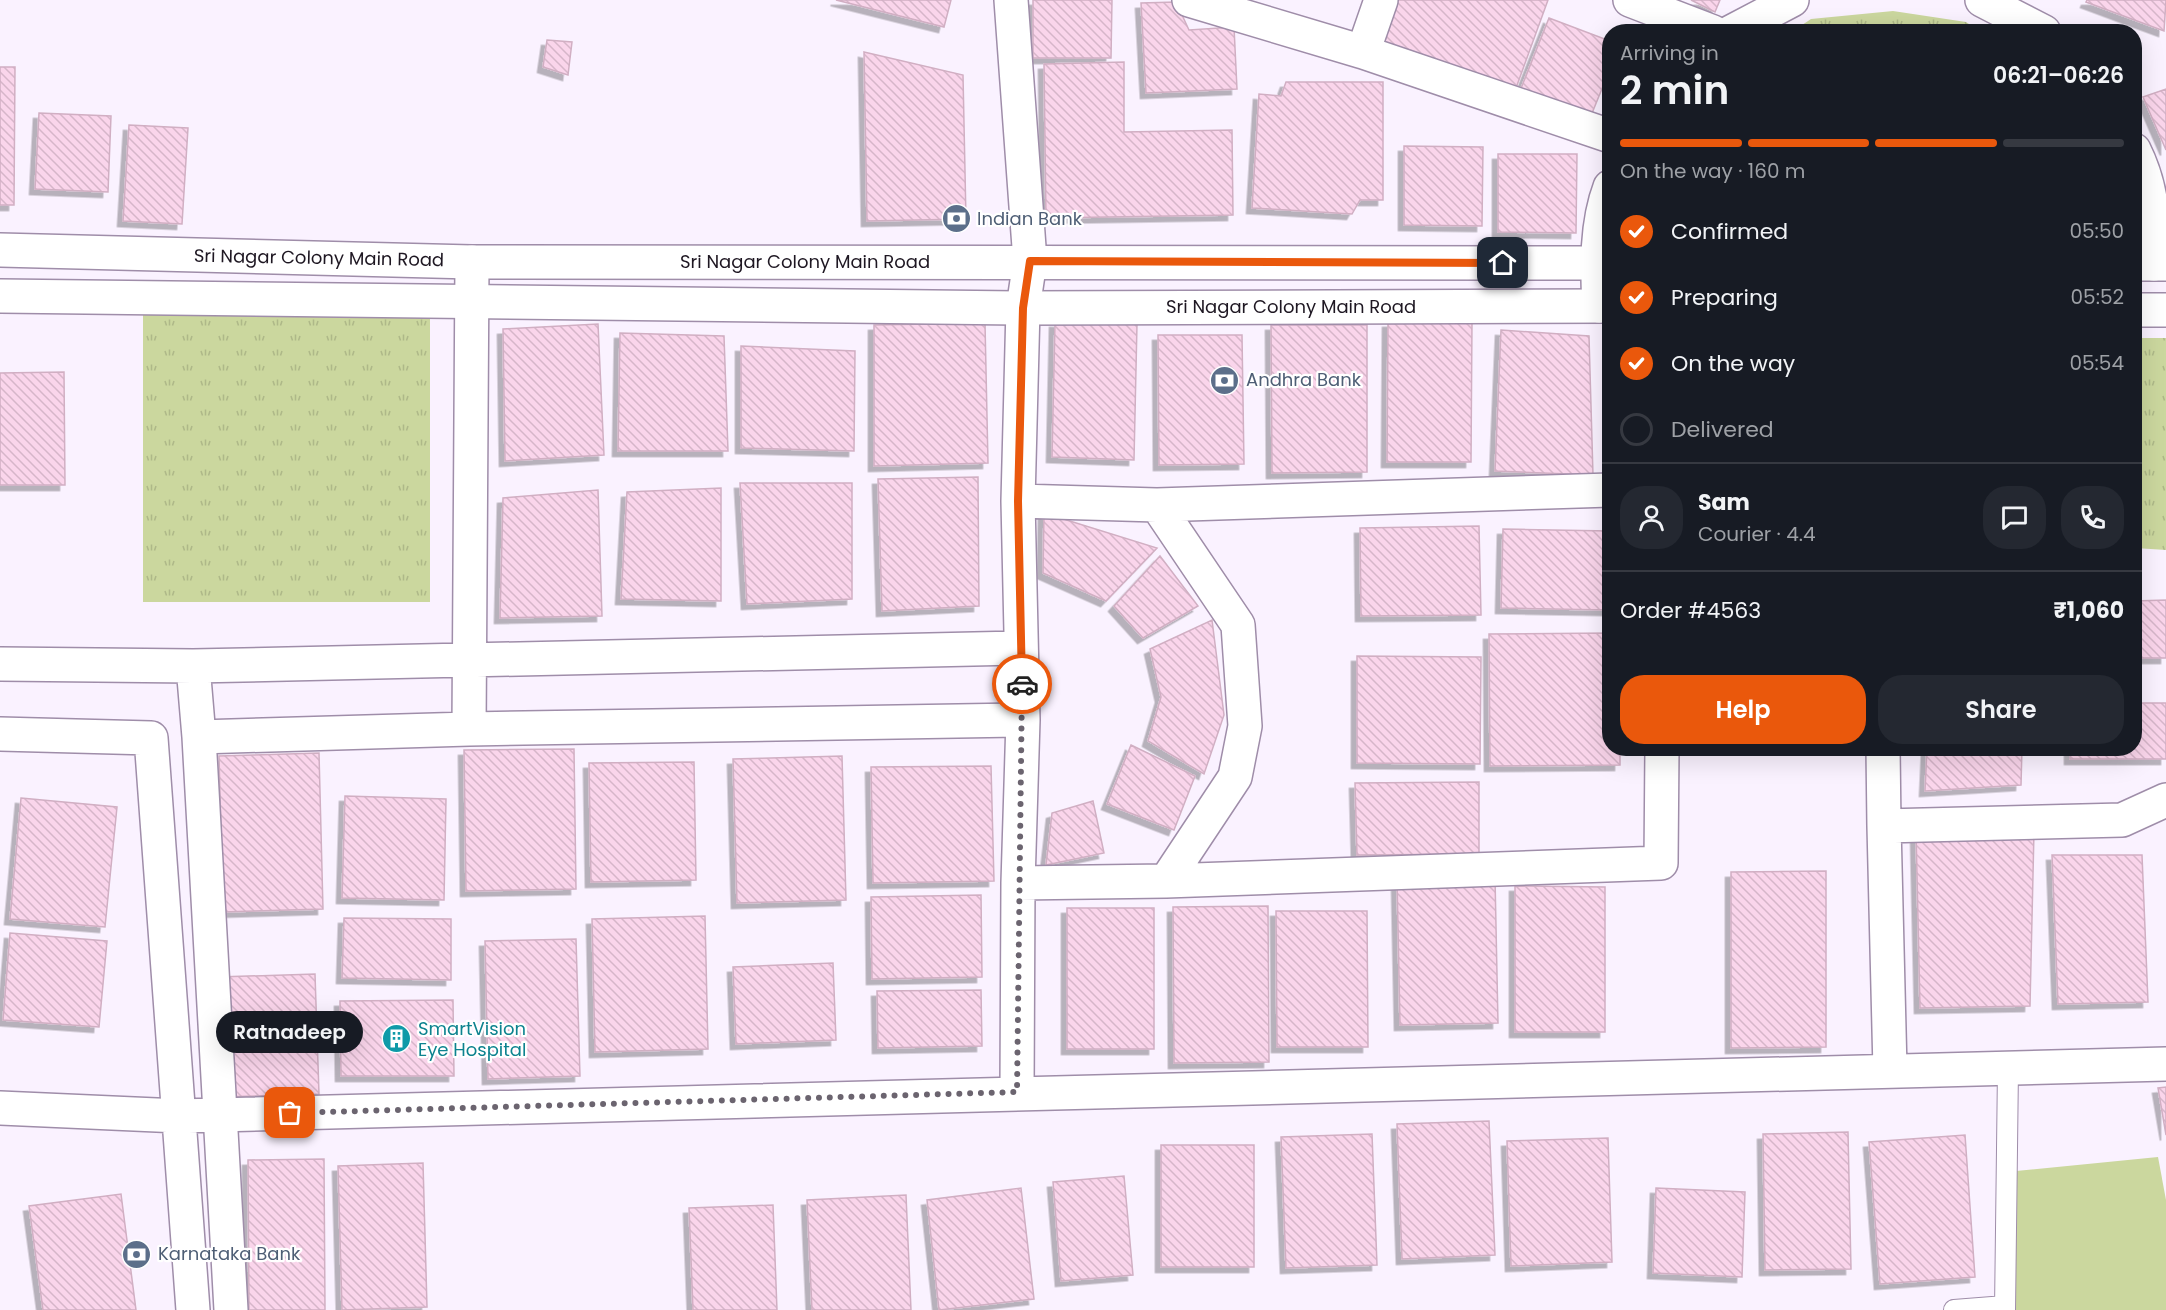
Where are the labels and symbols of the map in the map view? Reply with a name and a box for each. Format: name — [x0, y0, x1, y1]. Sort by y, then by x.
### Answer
bank icon: Indian Bank — [940, 203, 972, 235]
place label: Indian Bank — [977, 206, 1083, 231]
pin — [1477, 237, 1528, 288]
street label: Sri Nagar Colony Main Road — [194, 243, 444, 272]
street label: Sri Nagar Colony Main Road — [680, 249, 930, 274]
street label: Sri Nagar Colony Main Road — [1166, 294, 1416, 319]
bank icon: Andhra Bank — [1209, 364, 1241, 396]
place label: Andhra Bank — [1246, 367, 1362, 392]
courier — [992, 654, 1052, 714]
callout: Ratnadeep — [216, 1011, 364, 1053]
place label: SmartVision Eye Hospital — [418, 1016, 526, 1062]
building icon: SmartVision Eye Hospital — [381, 1023, 413, 1055]
pin — [264, 1087, 315, 1138]
bank icon: Karnataka Bank — [121, 1238, 153, 1270]
place label: Karnataka Bank — [158, 1241, 301, 1266]

